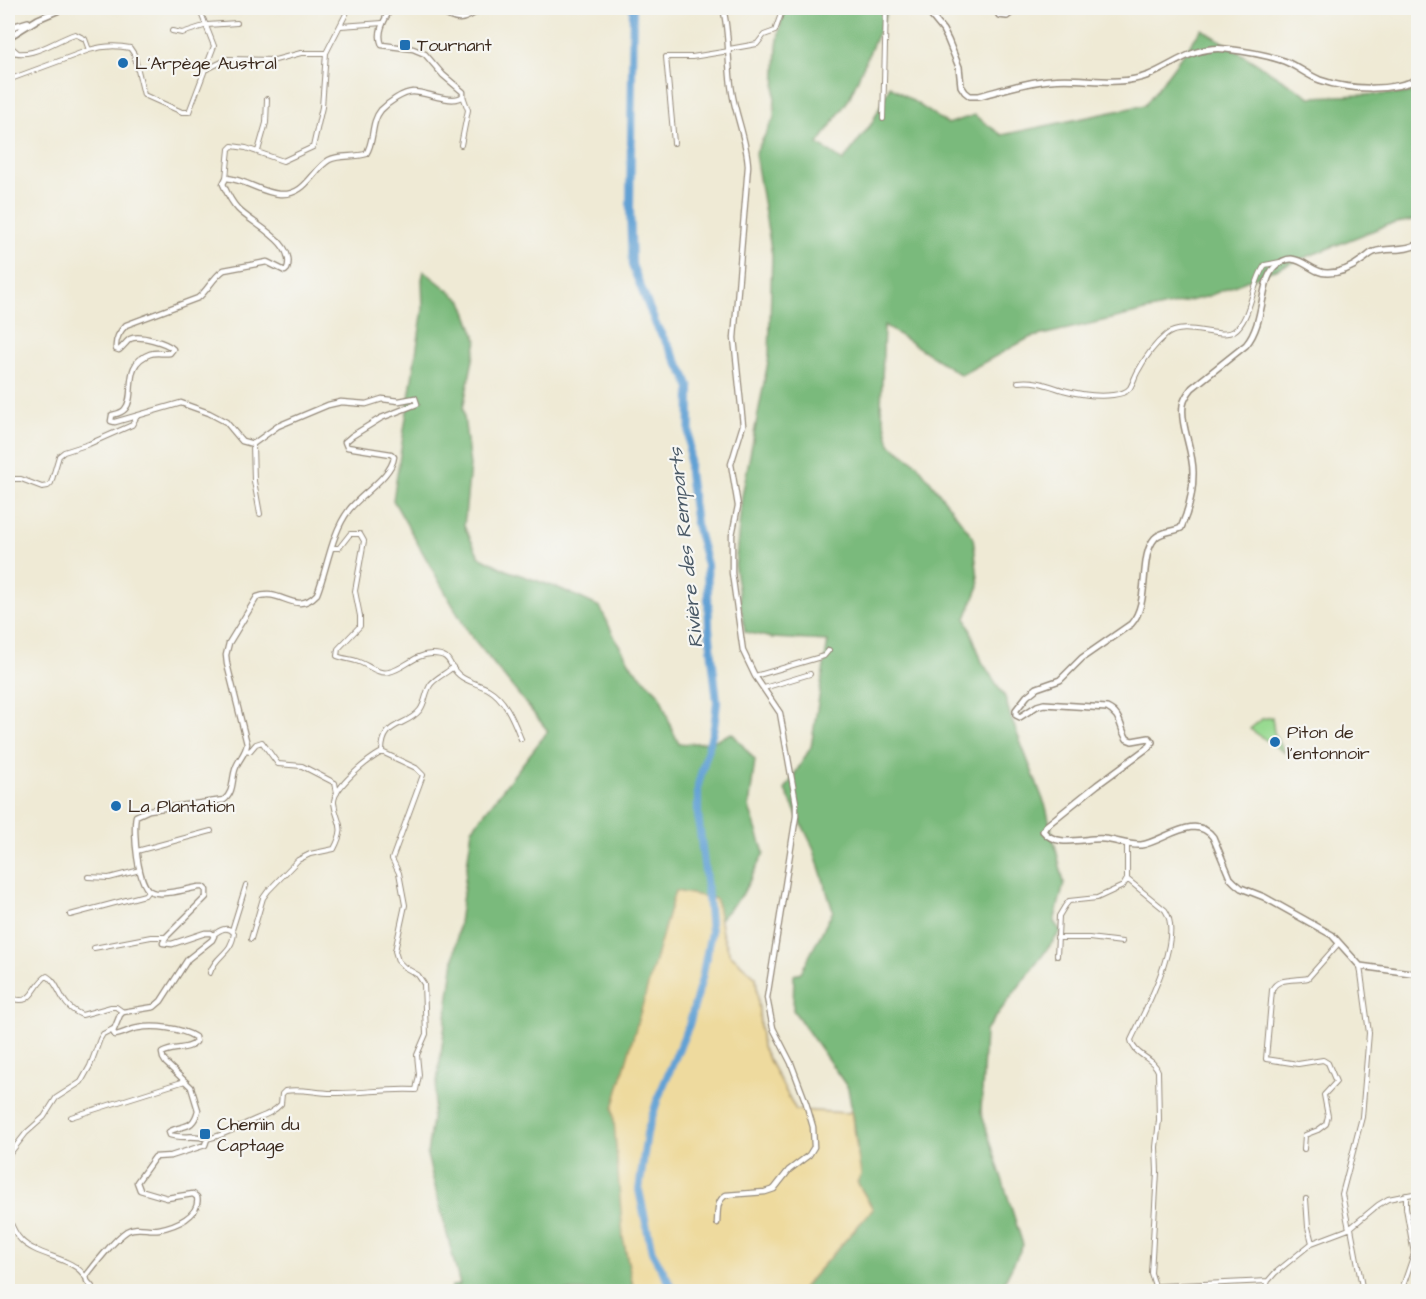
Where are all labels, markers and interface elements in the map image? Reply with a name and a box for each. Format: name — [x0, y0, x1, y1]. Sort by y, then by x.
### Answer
place label: Tournant — [417, 33, 493, 58]
marker: Tournant — [398, 38, 412, 52]
place label: L'Arpège Austral — [135, 51, 277, 77]
marker: L'Arpège Austral — [116, 56, 130, 70]
water label: Rivière des Remparts — [661, 445, 710, 650]
place label: Piton de l'entonnoir — [1287, 720, 1370, 766]
marker: Piton de l'entonnoir — [1268, 735, 1282, 749]
place label: La Plantation — [128, 794, 235, 819]
marker: La Plantation — [109, 799, 123, 813]
place label: Chemin du Captage — [217, 1112, 300, 1159]
marker: Chemin du Captage — [198, 1127, 212, 1141]

